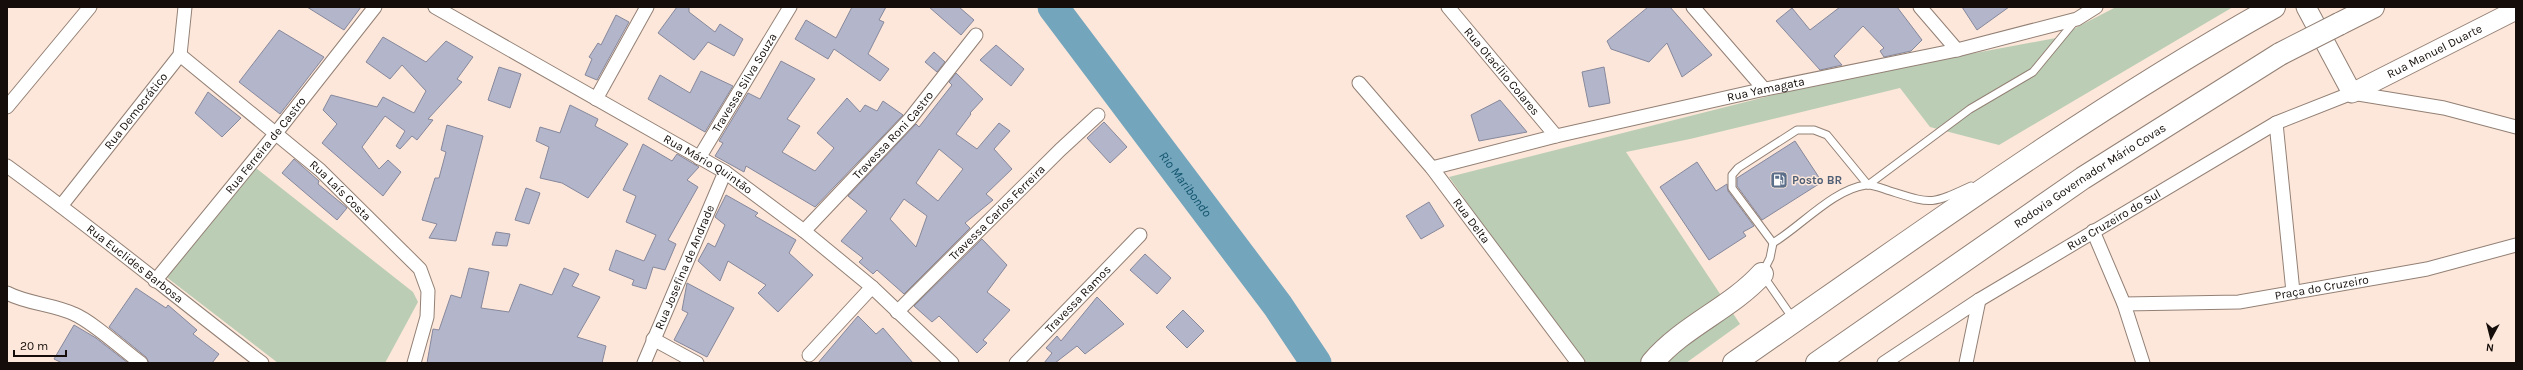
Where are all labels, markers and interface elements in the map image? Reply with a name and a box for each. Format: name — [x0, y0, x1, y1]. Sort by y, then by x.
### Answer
street label: Rua Manuel Duarte — [2385, 21, 2484, 81]
street label: Rua Otacílio Colares — [1461, 25, 1543, 118]
street label: Travessa Silva Souza — [709, 30, 780, 135]
street label: Rua Democrático — [101, 70, 170, 152]
street label: Rua Yamagata — [1726, 74, 1806, 104]
street label: Travessa Roni Castro — [850, 88, 936, 182]
street label: Rua Ferreira de Castro — [222, 94, 309, 197]
street label: Rodovia Governador Mário Covas — [2011, 121, 2169, 231]
street label: Rua Mário Quintão — [661, 132, 755, 197]
water label: Rio Maribondo — [1156, 148, 1215, 220]
street label: Rua Laís Costa — [307, 157, 374, 224]
street label: Travessa Carlos Ferreira — [946, 162, 1048, 263]
fuel station icon: Posto BR — [1769, 170, 1789, 190]
place label: Posto BR — [1792, 173, 1842, 187]
street label: Rua Cruzeiro do Sul — [2064, 186, 2163, 253]
street label: Rua Delta — [1450, 196, 1493, 246]
street label: Rua Josefina de Andrade — [652, 203, 717, 332]
street label: Rua Euclides Barbosa — [84, 221, 186, 306]
street label: Travessa Ramos — [1042, 262, 1114, 336]
street label: Praça do Cruzeiro — [2274, 272, 2370, 303]
north arrow — [2471, 318, 2511, 358]
scale bar — [14, 332, 66, 358]
text: 20 m — [20, 339, 48, 353]
text: N — [2485, 340, 2495, 354]

